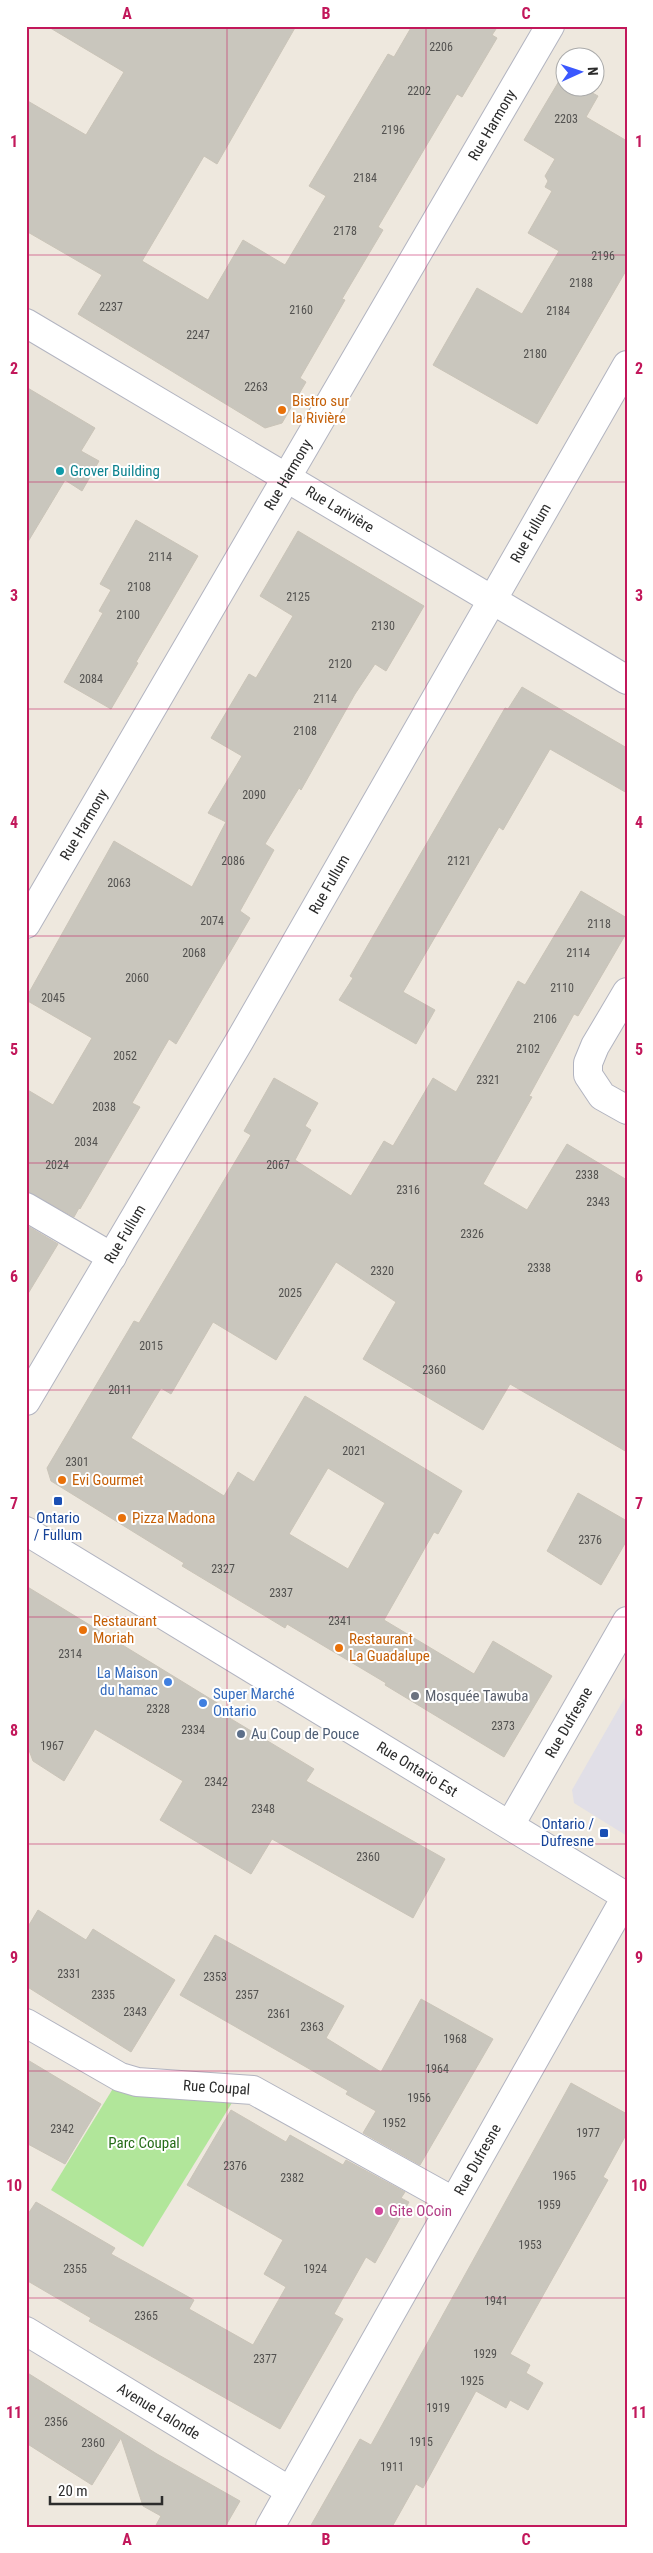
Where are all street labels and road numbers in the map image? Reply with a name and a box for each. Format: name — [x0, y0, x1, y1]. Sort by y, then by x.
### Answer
street label: Rue Harmony — [464, 86, 520, 164]
street label: Rue Harmony — [260, 436, 316, 514]
street label: Rue Larivière — [302, 482, 377, 537]
street label: Rue Fullum — [507, 500, 555, 566]
street label: Rue Harmony — [56, 786, 112, 863]
street label: Rue Fullum — [305, 852, 353, 917]
street label: Rue Fullum — [100, 1201, 149, 1267]
street label: Rue Dufresne — [541, 1684, 596, 1761]
street label: Rue Ontario Est — [373, 1738, 461, 1801]
street label: Rue Coupal — [183, 2076, 251, 2099]
street label: Rue Dufresne — [450, 2121, 505, 2198]
street label: Avenue Lalonde — [114, 2379, 203, 2443]

